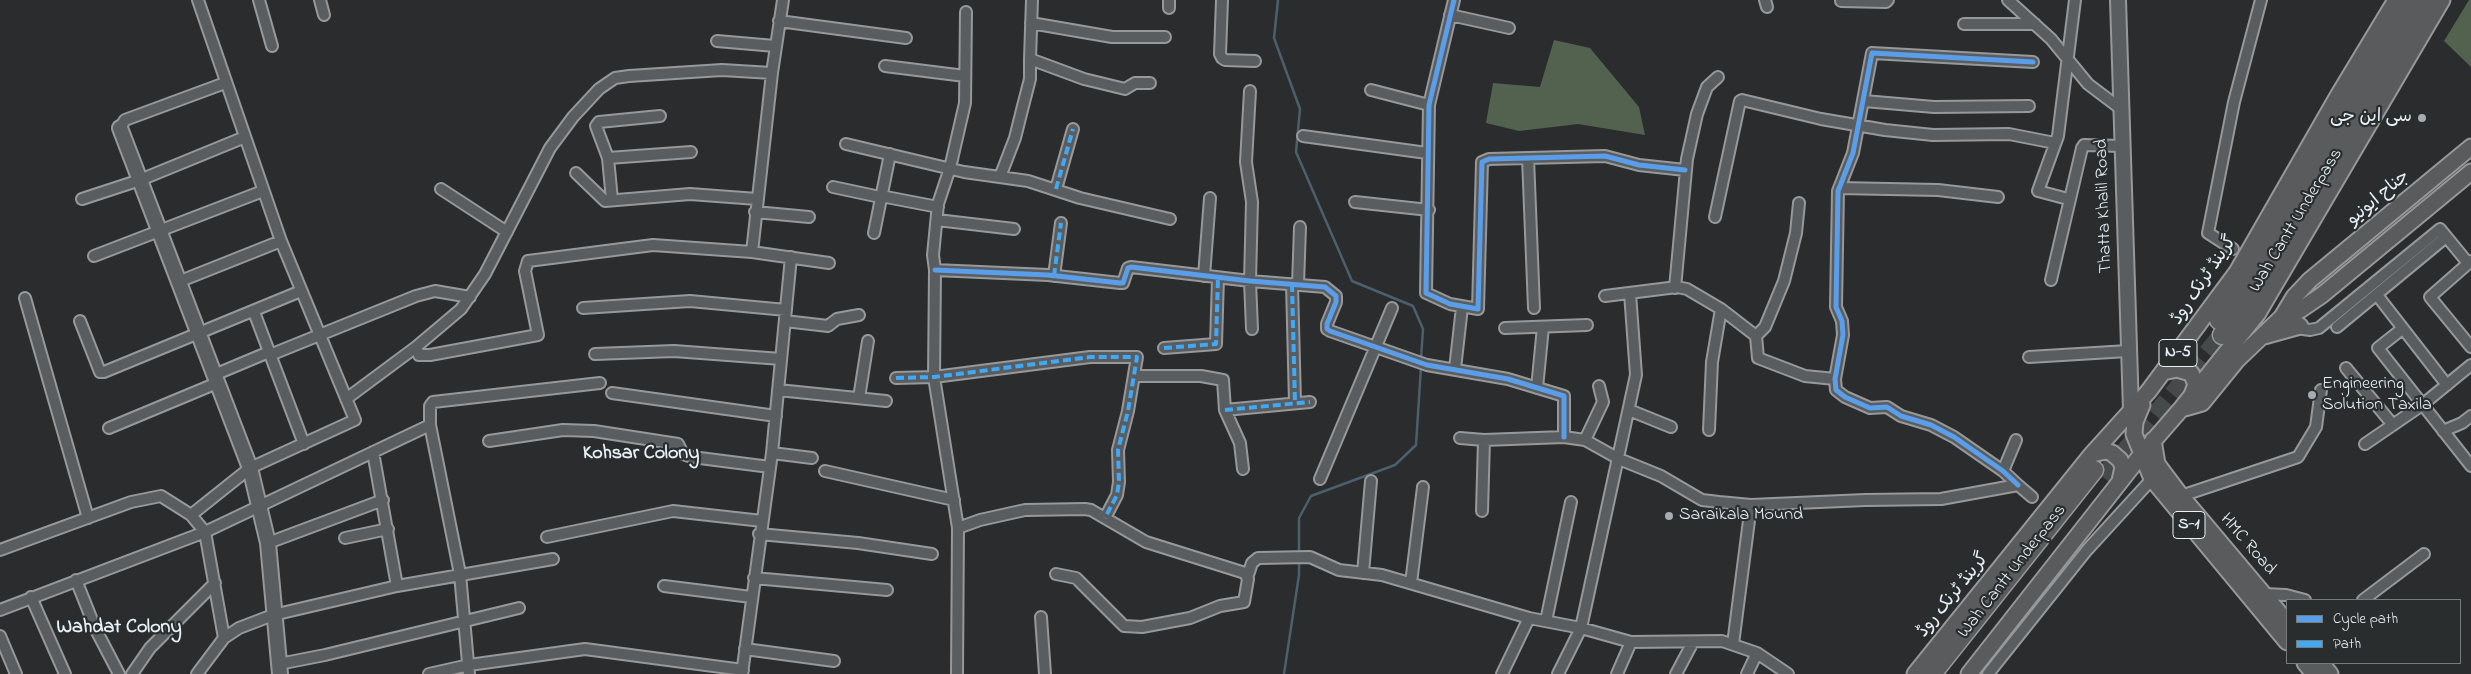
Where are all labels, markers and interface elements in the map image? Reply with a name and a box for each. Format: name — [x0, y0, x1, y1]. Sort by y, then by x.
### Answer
place label: سی این جی — [2330, 107, 2412, 129]
marker: سی این جی — [2416, 112, 2428, 124]
street label: Thatta Khalil Road — [2092, 138, 2118, 274]
street label: Wah Cantt Underpass — [2246, 145, 2348, 297]
street label: جناح ایونیو — [2343, 167, 2415, 231]
street label: گرینڈ ٹرنک روڈ — [2167, 232, 2243, 330]
road number: N-5 — [2159, 339, 2197, 366]
place label: Engineering Solution Taxila — [2322, 374, 2432, 416]
marker: Engineering Solution Taxila — [2306, 389, 2318, 401]
district label: Kohsar Colony — [583, 443, 699, 467]
street label: Wah Cantt Underpass — [1954, 501, 2072, 643]
place label: Saraikala Mound — [1679, 505, 1803, 527]
marker: Saraikala Mound — [1663, 510, 1675, 522]
street label: HMC Road — [2214, 510, 2280, 580]
road number: S-1 — [2173, 512, 2205, 538]
street label: گرینڈ ٹرنک روڈ — [1913, 549, 1995, 643]
legend — [2286, 599, 2461, 664]
text: Cycle path — [2333, 608, 2398, 630]
district label: Wahdat Colony — [56, 617, 182, 641]
text: Path — [2333, 633, 2361, 655]

